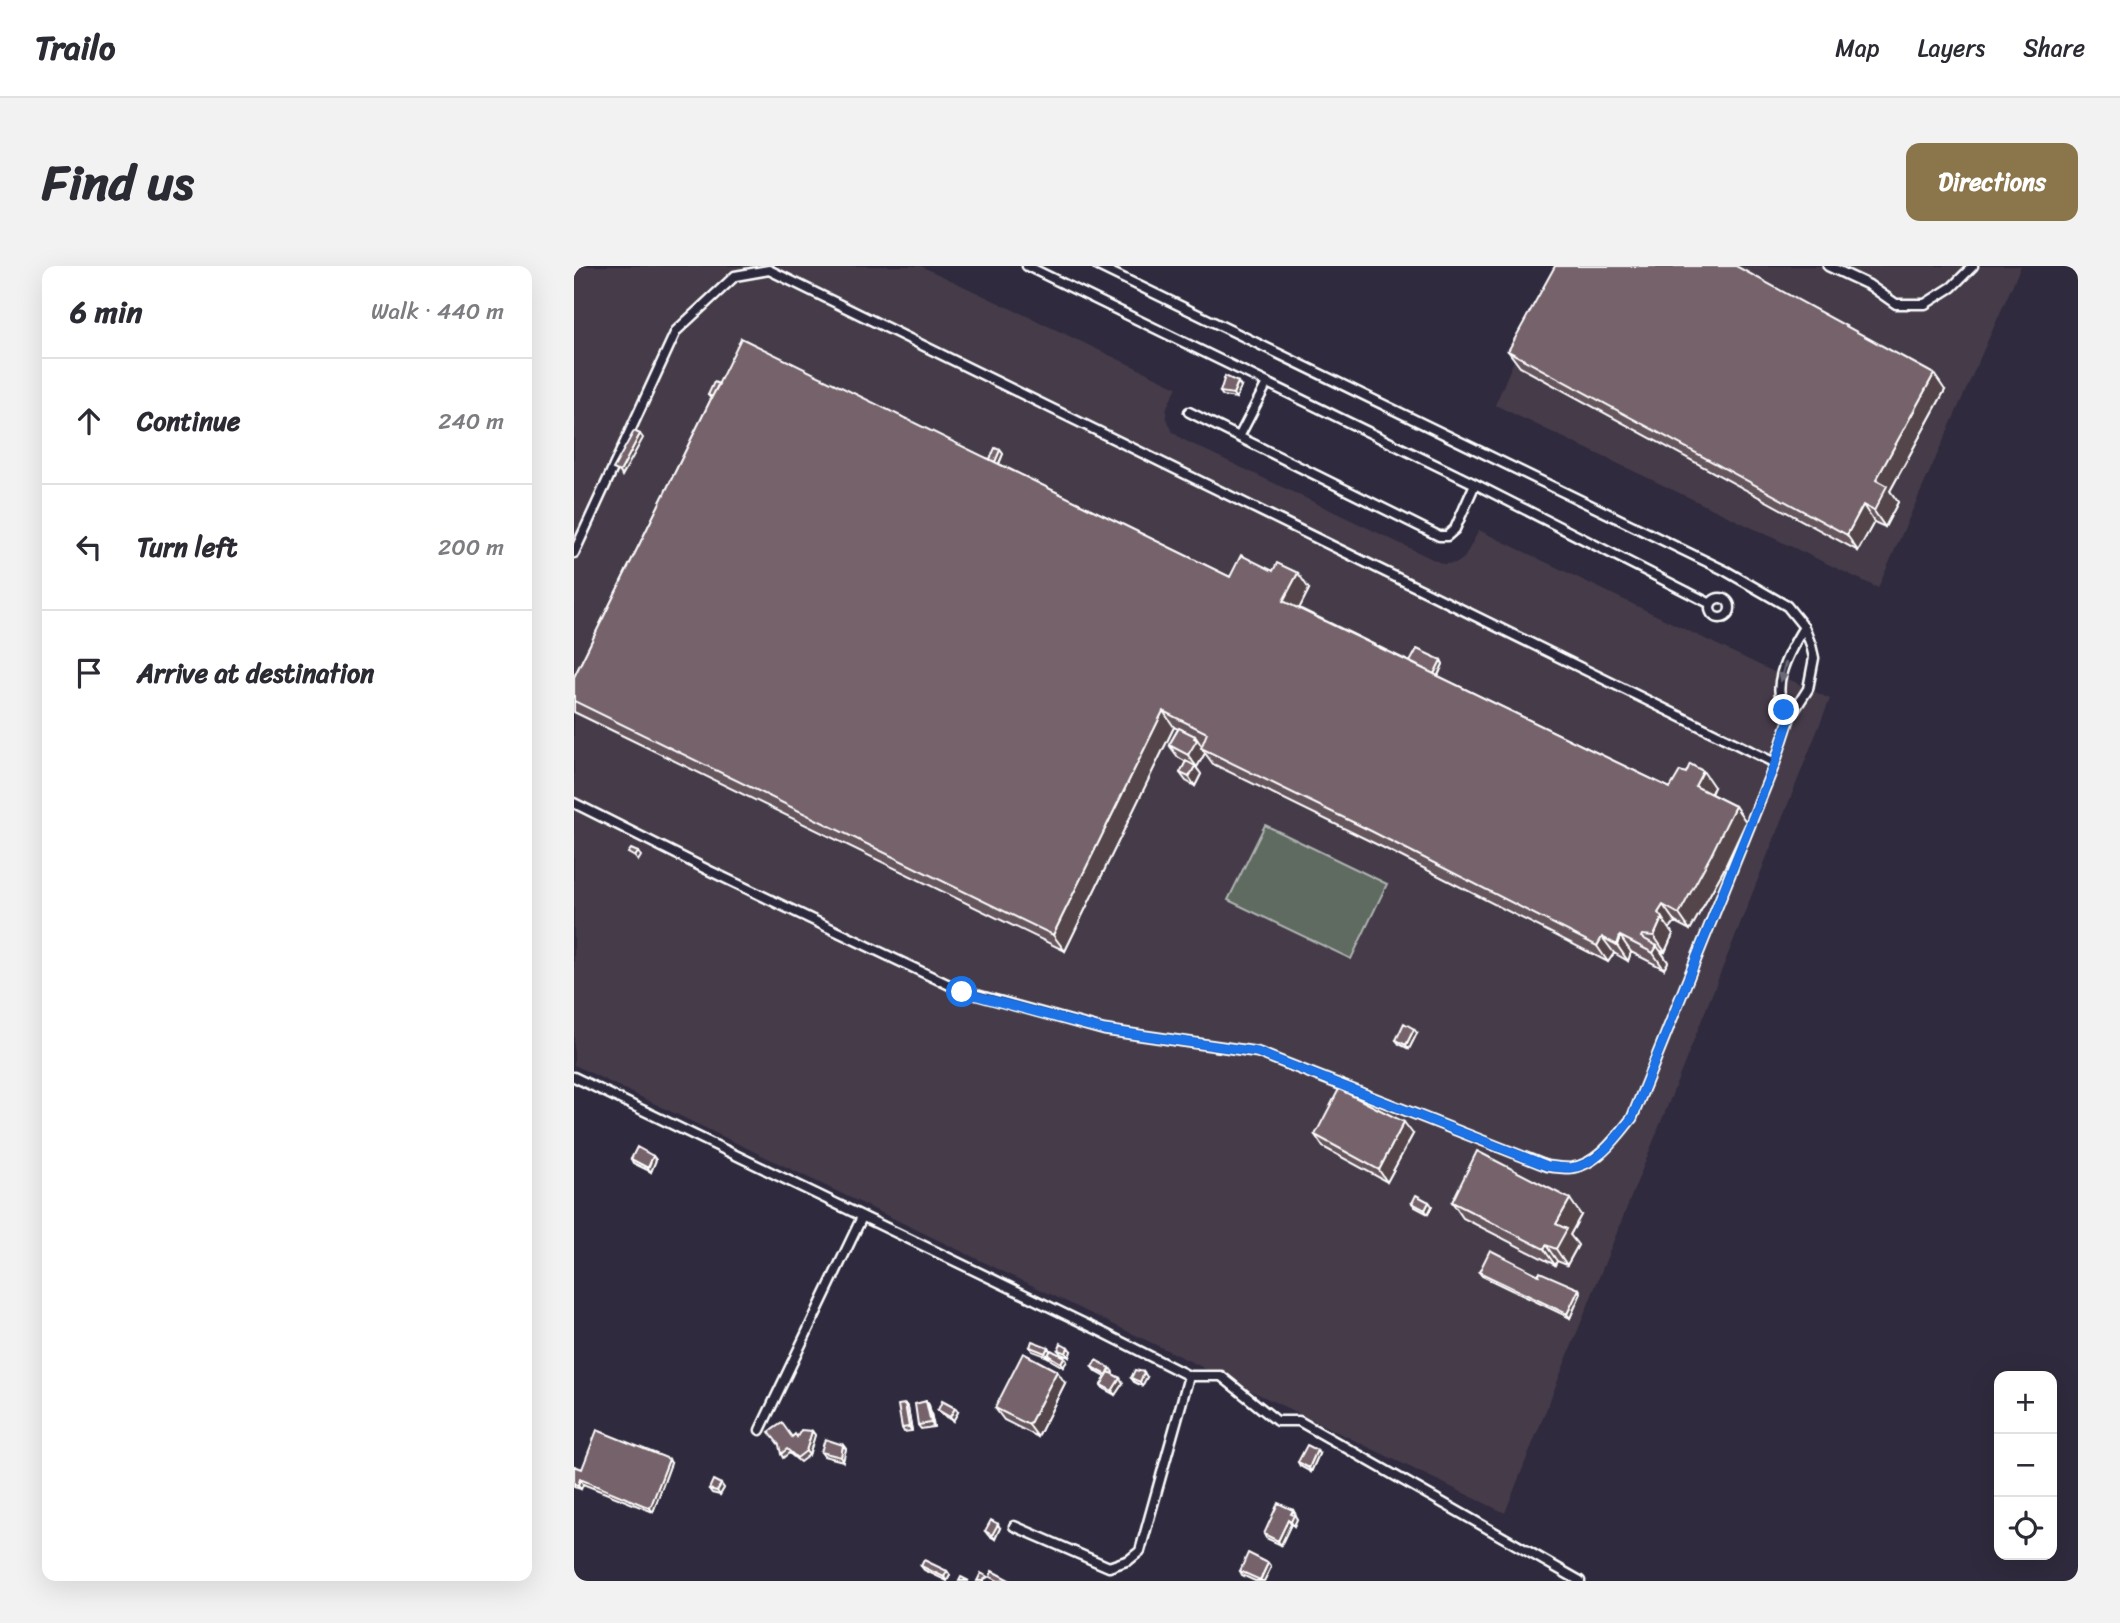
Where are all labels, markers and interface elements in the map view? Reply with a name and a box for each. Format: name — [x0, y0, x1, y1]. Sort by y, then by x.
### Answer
text: Trailo — [35, 19, 115, 77]
text: Map — [1835, 27, 1880, 69]
text: Layers — [1918, 27, 1985, 69]
text: Share — [2023, 27, 2085, 69]
text: Find us — [42, 139, 194, 226]
button: Directions — [1906, 143, 2078, 221]
text: 6 min — [70, 285, 142, 339]
text: Walk · 440 m — [371, 291, 504, 332]
text: Continue — [137, 398, 240, 444]
text: 240 m — [438, 401, 504, 442]
icon: ahead — [70, 402, 108, 440]
text: Turn left — [137, 524, 237, 570]
text: 200 m — [438, 527, 504, 568]
icon: left — [70, 528, 108, 566]
text: Arrive at destination — [137, 650, 374, 696]
icon: arrive — [70, 654, 108, 692]
one-way arrow — [1778, 662, 1788, 683]
route end — [1768, 694, 1799, 725]
route start — [946, 976, 977, 1007]
map controls — [1994, 1371, 2057, 1560]
button: + — [1994, 1371, 2057, 1434]
button: − — [1994, 1434, 2057, 1497]
button: locate — [1994, 1497, 2057, 1560]

